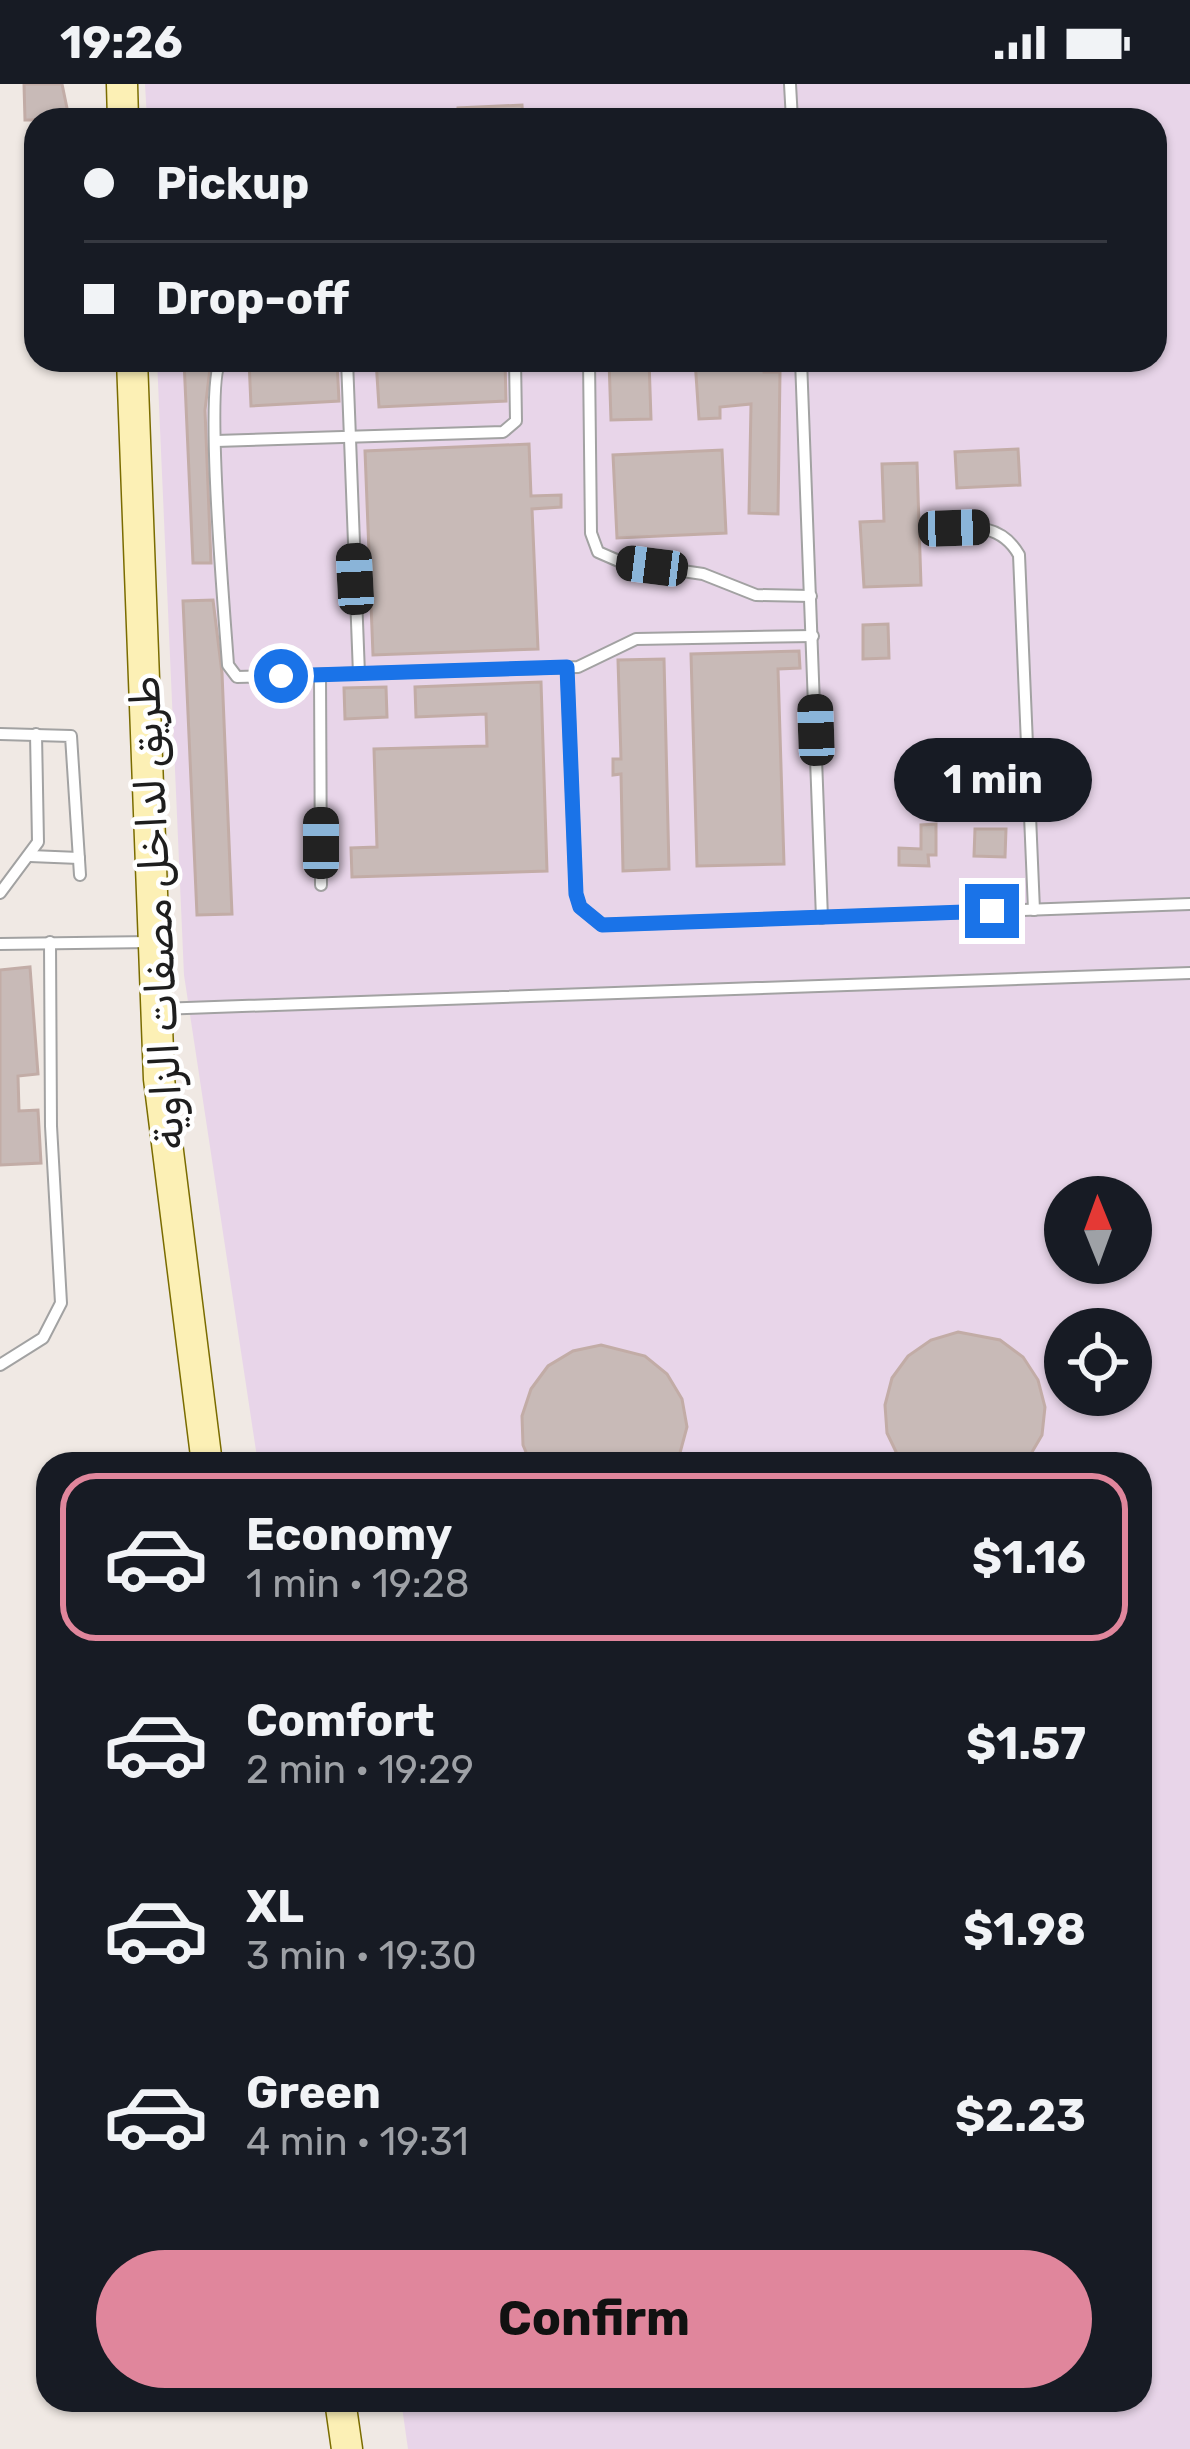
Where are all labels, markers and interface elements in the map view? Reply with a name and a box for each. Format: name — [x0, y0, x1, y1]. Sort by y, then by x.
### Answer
text: 19:26 — [60, 16, 183, 69]
text: Pickup — [156, 157, 309, 210]
text: Drop-off — [156, 272, 349, 325]
car — [917, 509, 991, 547]
car — [335, 542, 375, 616]
car — [614, 544, 690, 588]
route start — [254, 649, 308, 703]
street label: طريق لداخل مصفات الزاوية — [120, 675, 194, 1151]
car — [797, 693, 835, 767]
callout: 1 min — [893, 737, 1091, 821]
text: 1 min — [943, 757, 1043, 803]
car — [303, 807, 339, 879]
route end — [965, 884, 1019, 938]
north arrow — [1044, 1176, 1152, 1284]
map controls — [1044, 1176, 1152, 1416]
button: locate — [1044, 1308, 1152, 1416]
icon: car — [102, 1503, 210, 1611]
text: Economy — [246, 1508, 452, 1561]
text: $1.16 — [972, 1531, 1086, 1584]
text: 1 min · 19:28 — [246, 1561, 469, 1607]
icon: car — [102, 1689, 210, 1797]
text: Comfort — [246, 1694, 435, 1747]
text: $1.57 — [966, 1717, 1086, 1770]
text: 2 min · 19:29 — [246, 1747, 474, 1793]
icon: car — [102, 1875, 210, 1983]
text: XL — [246, 1880, 304, 1933]
text: $1.98 — [963, 1903, 1086, 1956]
text: 3 min · 19:30 — [246, 1933, 477, 1979]
icon: car — [102, 2061, 210, 2169]
text: Green — [246, 2066, 381, 2119]
text: $2.23 — [955, 2089, 1086, 2142]
text: 4 min · 19:31 — [246, 2119, 469, 2165]
button: Confirm — [96, 2250, 1092, 2388]

